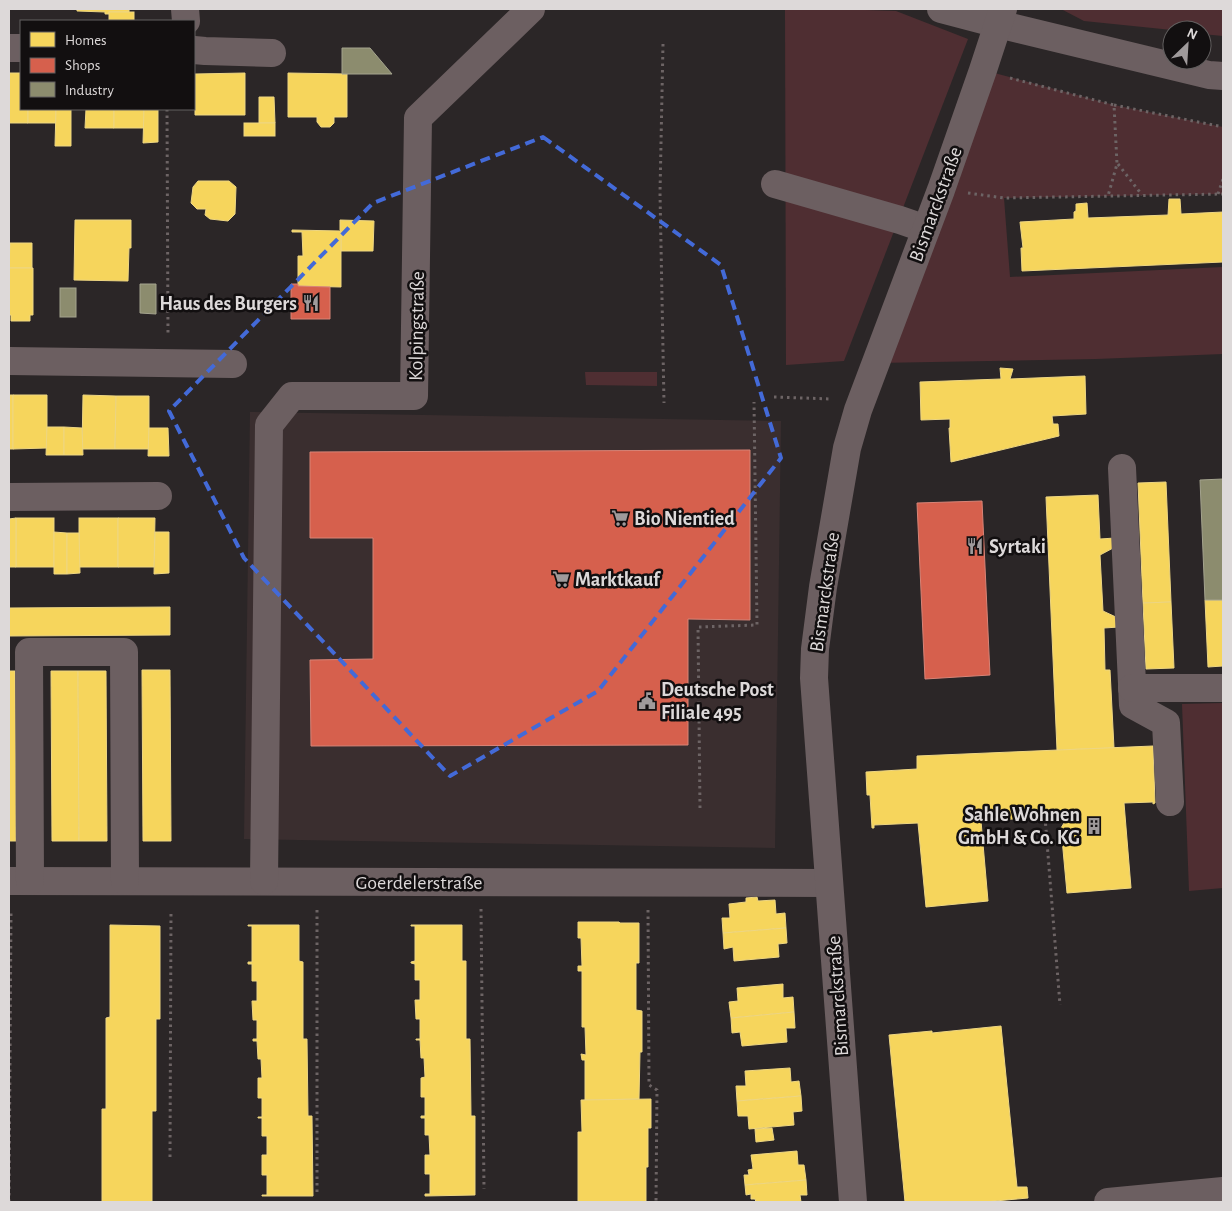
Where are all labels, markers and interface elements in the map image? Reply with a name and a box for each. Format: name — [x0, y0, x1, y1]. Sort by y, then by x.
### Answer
legend — [20, 20, 195, 110]
north arrow — [1162, 20, 1212, 70]
text: N — [1185, 26, 1199, 43]
text: Homes — [65, 33, 107, 48]
text: Shops — [65, 58, 100, 73]
text: Industry — [65, 83, 114, 98]
street label: Bismarckstraße — [906, 144, 966, 265]
street label: Kolpingstraße — [406, 271, 428, 381]
restaurant icon: Haus des Burgers — [301, 293, 321, 313]
place label: Haus des Burgers — [159, 294, 297, 314]
supermarket icon: Bio Nientied — [610, 508, 630, 528]
place label: Bio Nientied — [634, 509, 735, 529]
street label: Bismarckstraße — [807, 531, 843, 653]
restaurant icon: Syrtaki — [965, 536, 985, 556]
place label: Syrtaki — [989, 537, 1046, 557]
supermarket icon: Marktkauf — [551, 569, 571, 589]
place label: Marktkauf — [575, 570, 661, 590]
place label: Deutsche Post Filiale 495 — [661, 680, 774, 723]
public building icon: Deutsche Post Filiale 495 — [637, 691, 657, 711]
place label: Sahle Wohnen GmbH & Co. KG — [958, 805, 1080, 848]
building icon: Sahle Wohnen GmbH & Co. KG — [1084, 816, 1104, 836]
street label: Goerdelerstraße — [356, 873, 482, 893]
street label: Bismarckstraße — [824, 935, 852, 1057]

